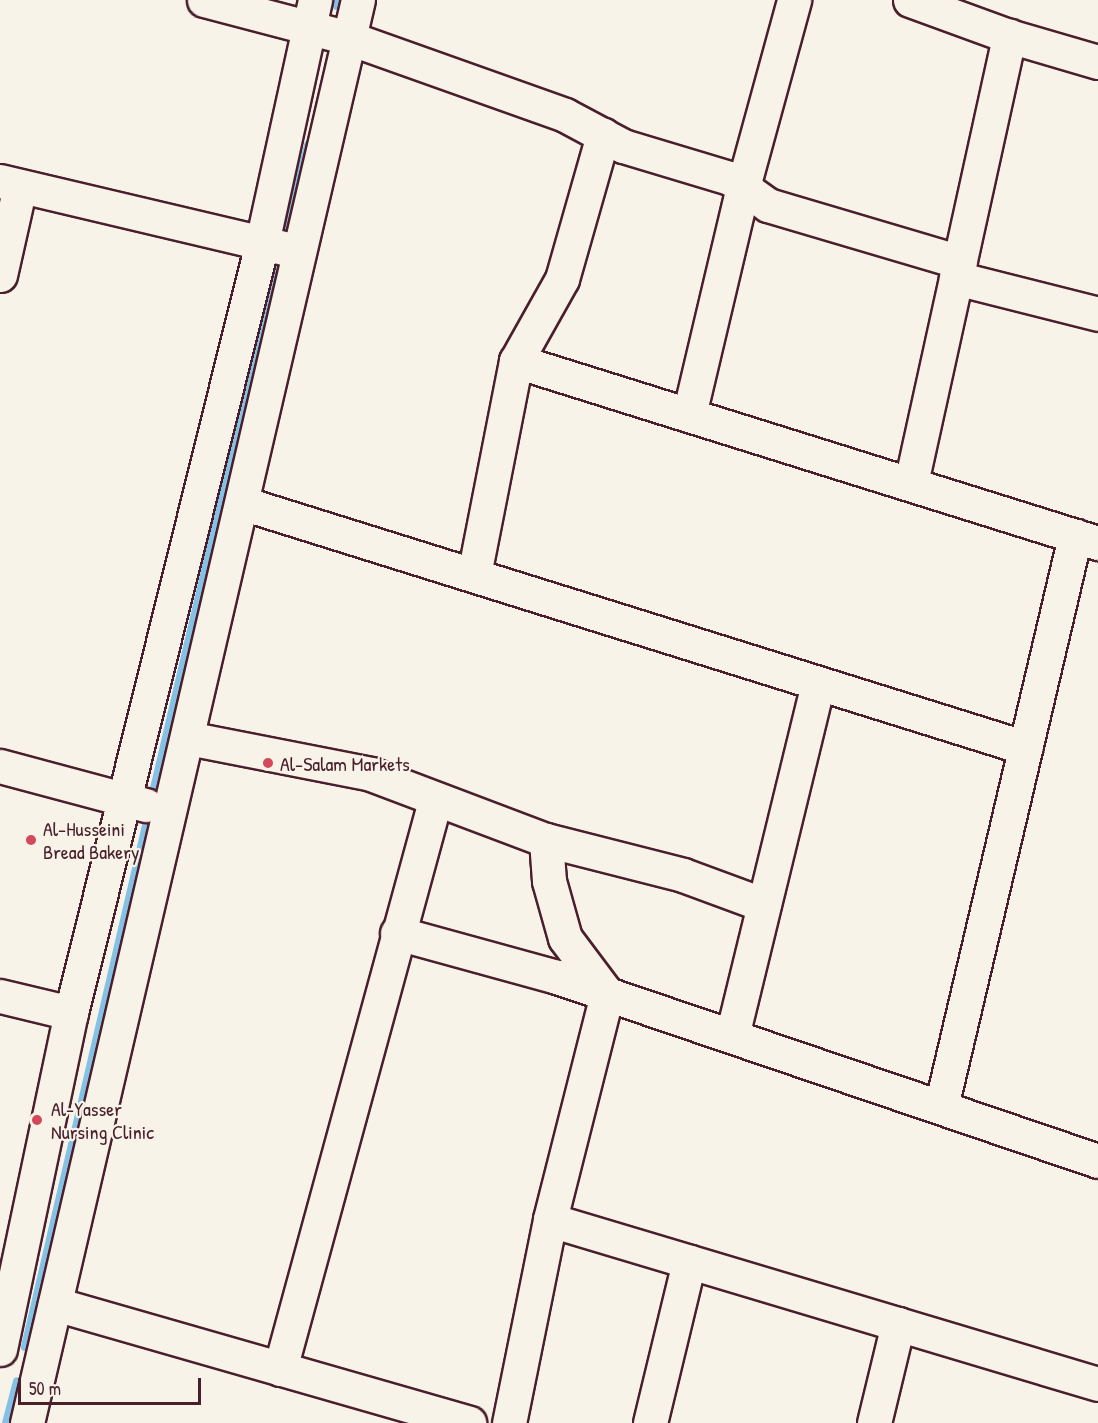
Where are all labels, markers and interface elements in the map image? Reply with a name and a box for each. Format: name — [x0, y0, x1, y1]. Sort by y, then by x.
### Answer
place label: Al-Salam Markets — [280, 751, 410, 775]
marker: Al-Salam Markets — [261, 756, 275, 770]
place label: Al-Husseini Bread Bakery — [43, 816, 139, 863]
marker: Al-Husseini Bread Bakery — [24, 833, 38, 847]
place label: Al-Yasser Nursing Clinic — [51, 1096, 154, 1143]
marker: Al-Yasser Nursing Clinic — [28, 1111, 46, 1129]
scale bar — [21, 1366, 204, 1404]
text: 50 m — [29, 1376, 61, 1401]

